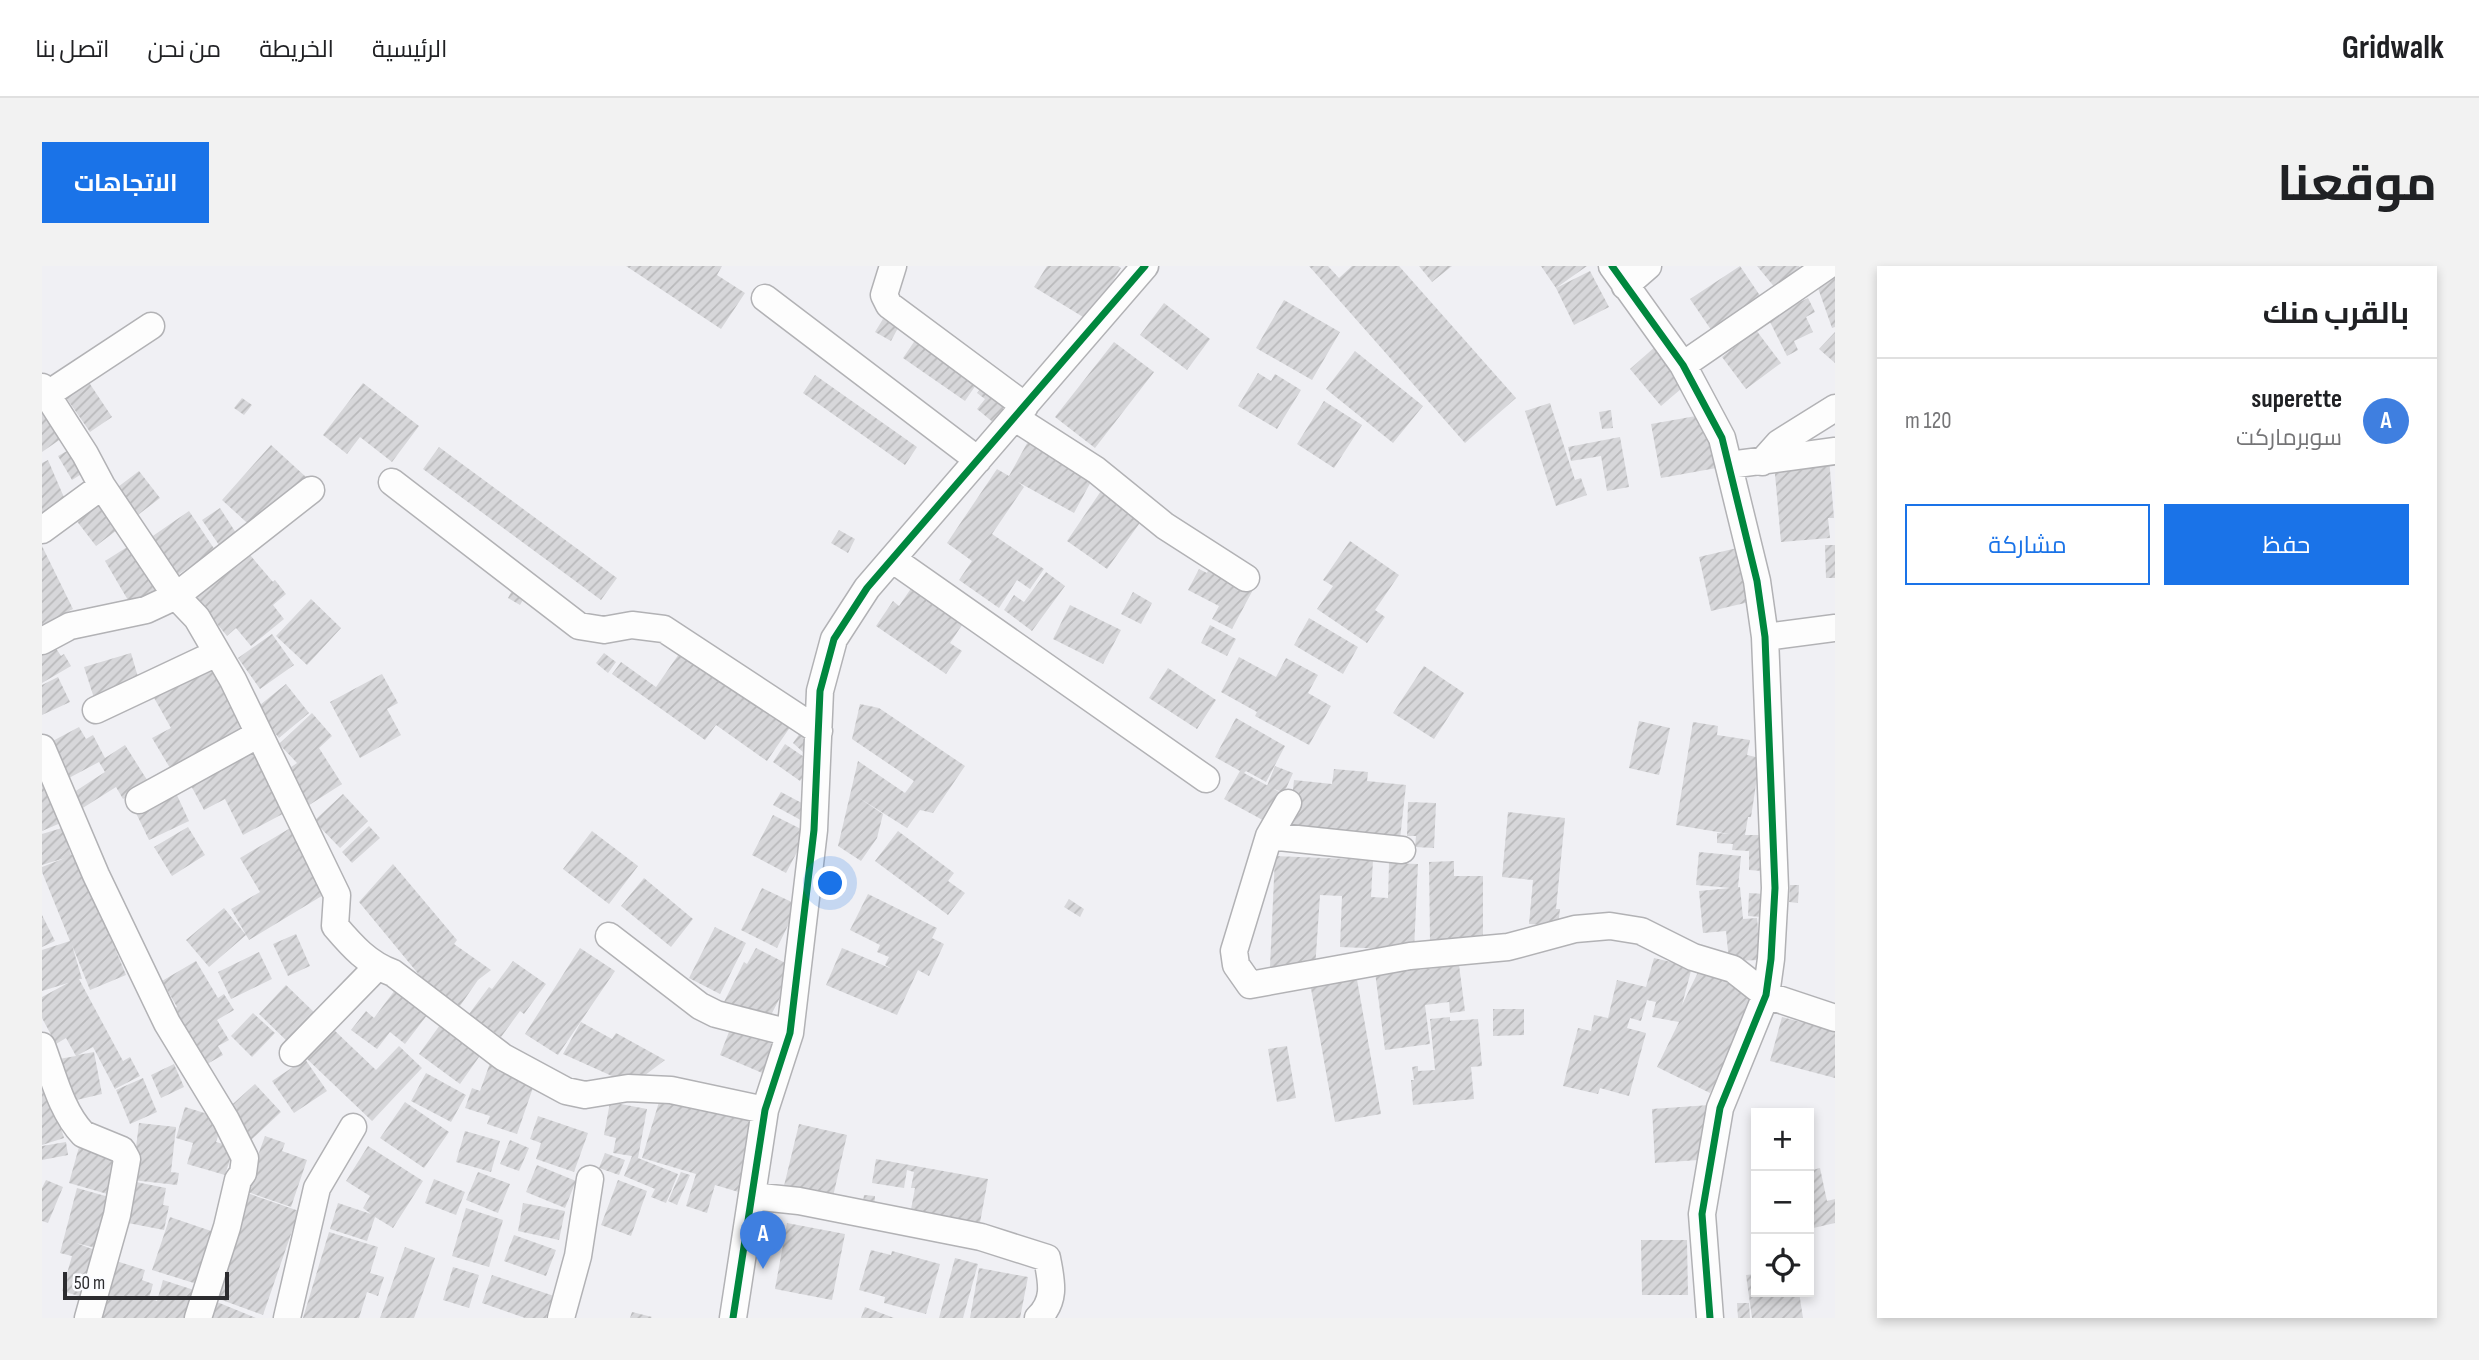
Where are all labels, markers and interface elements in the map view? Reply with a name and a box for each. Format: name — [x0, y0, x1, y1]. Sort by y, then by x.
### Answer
text: Gridwalk — [2342, 28, 2444, 68]
text: اتصل بنا — [35, 35, 109, 64]
text: من نحن — [147, 35, 221, 64]
text: الخريطة — [259, 35, 334, 64]
text: الرئيسية — [372, 35, 447, 64]
button: الاتجاهات — [42, 142, 209, 223]
text: موقعنا — [2277, 156, 2437, 215]
text: بالقرب منك — [2263, 296, 2409, 332]
text: superette — [2251, 384, 2342, 415]
text: 120 m — [1905, 407, 1952, 435]
text: A — [2381, 407, 2391, 435]
text: سوبرماركت — [2236, 424, 2342, 452]
button: مشاركة — [1905, 504, 2150, 585]
button: حفظ — [2164, 504, 2409, 585]
your location — [813, 866, 847, 900]
map controls — [1751, 1108, 1814, 1297]
button: + — [1751, 1108, 1814, 1171]
button: − — [1751, 1171, 1814, 1234]
pin: A — [740, 1211, 786, 1269]
button: locate — [1751, 1234, 1814, 1297]
scale bar — [63, 1269, 229, 1301]
text: 50 m — [74, 1272, 105, 1295]

